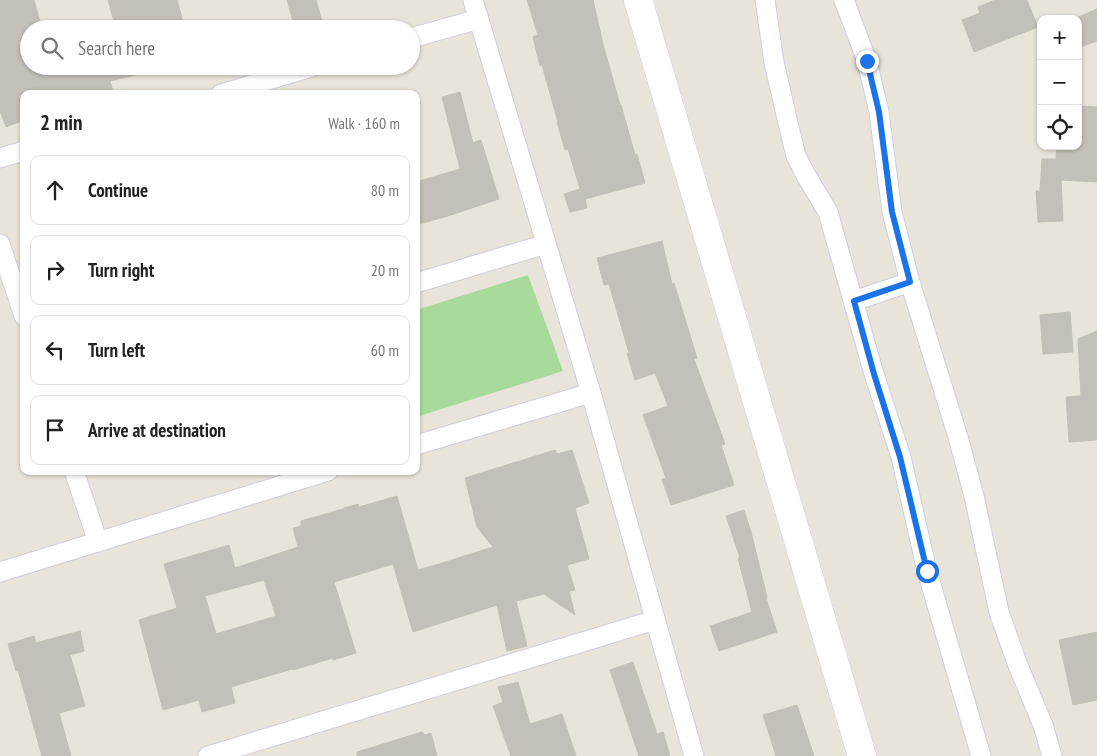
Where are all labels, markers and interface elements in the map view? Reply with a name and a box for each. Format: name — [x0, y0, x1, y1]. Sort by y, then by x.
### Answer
map controls — [1037, 15, 1082, 150]
button: + — [1037, 15, 1082, 60]
search box — [20, 20, 420, 75]
icon: search — [38, 34, 66, 62]
text: Search here — [78, 36, 155, 60]
route end — [856, 50, 879, 73]
button: − — [1037, 60, 1082, 105]
button: locate — [1037, 105, 1082, 150]
text: 2 min — [40, 109, 82, 136]
text: Walk · 160 m — [328, 113, 400, 133]
icon: ahead — [41, 176, 69, 204]
text: Continue — [88, 178, 148, 202]
text: 80 m — [371, 180, 399, 200]
icon: right — [41, 256, 69, 284]
text: Turn right — [88, 258, 154, 282]
text: 20 m — [371, 260, 399, 280]
icon: left — [41, 336, 69, 364]
text: Turn left — [88, 338, 145, 362]
text: 60 m — [371, 340, 399, 360]
icon: arrive — [41, 416, 69, 444]
text: Arrive at destination — [88, 418, 226, 442]
route start — [916, 560, 939, 583]

